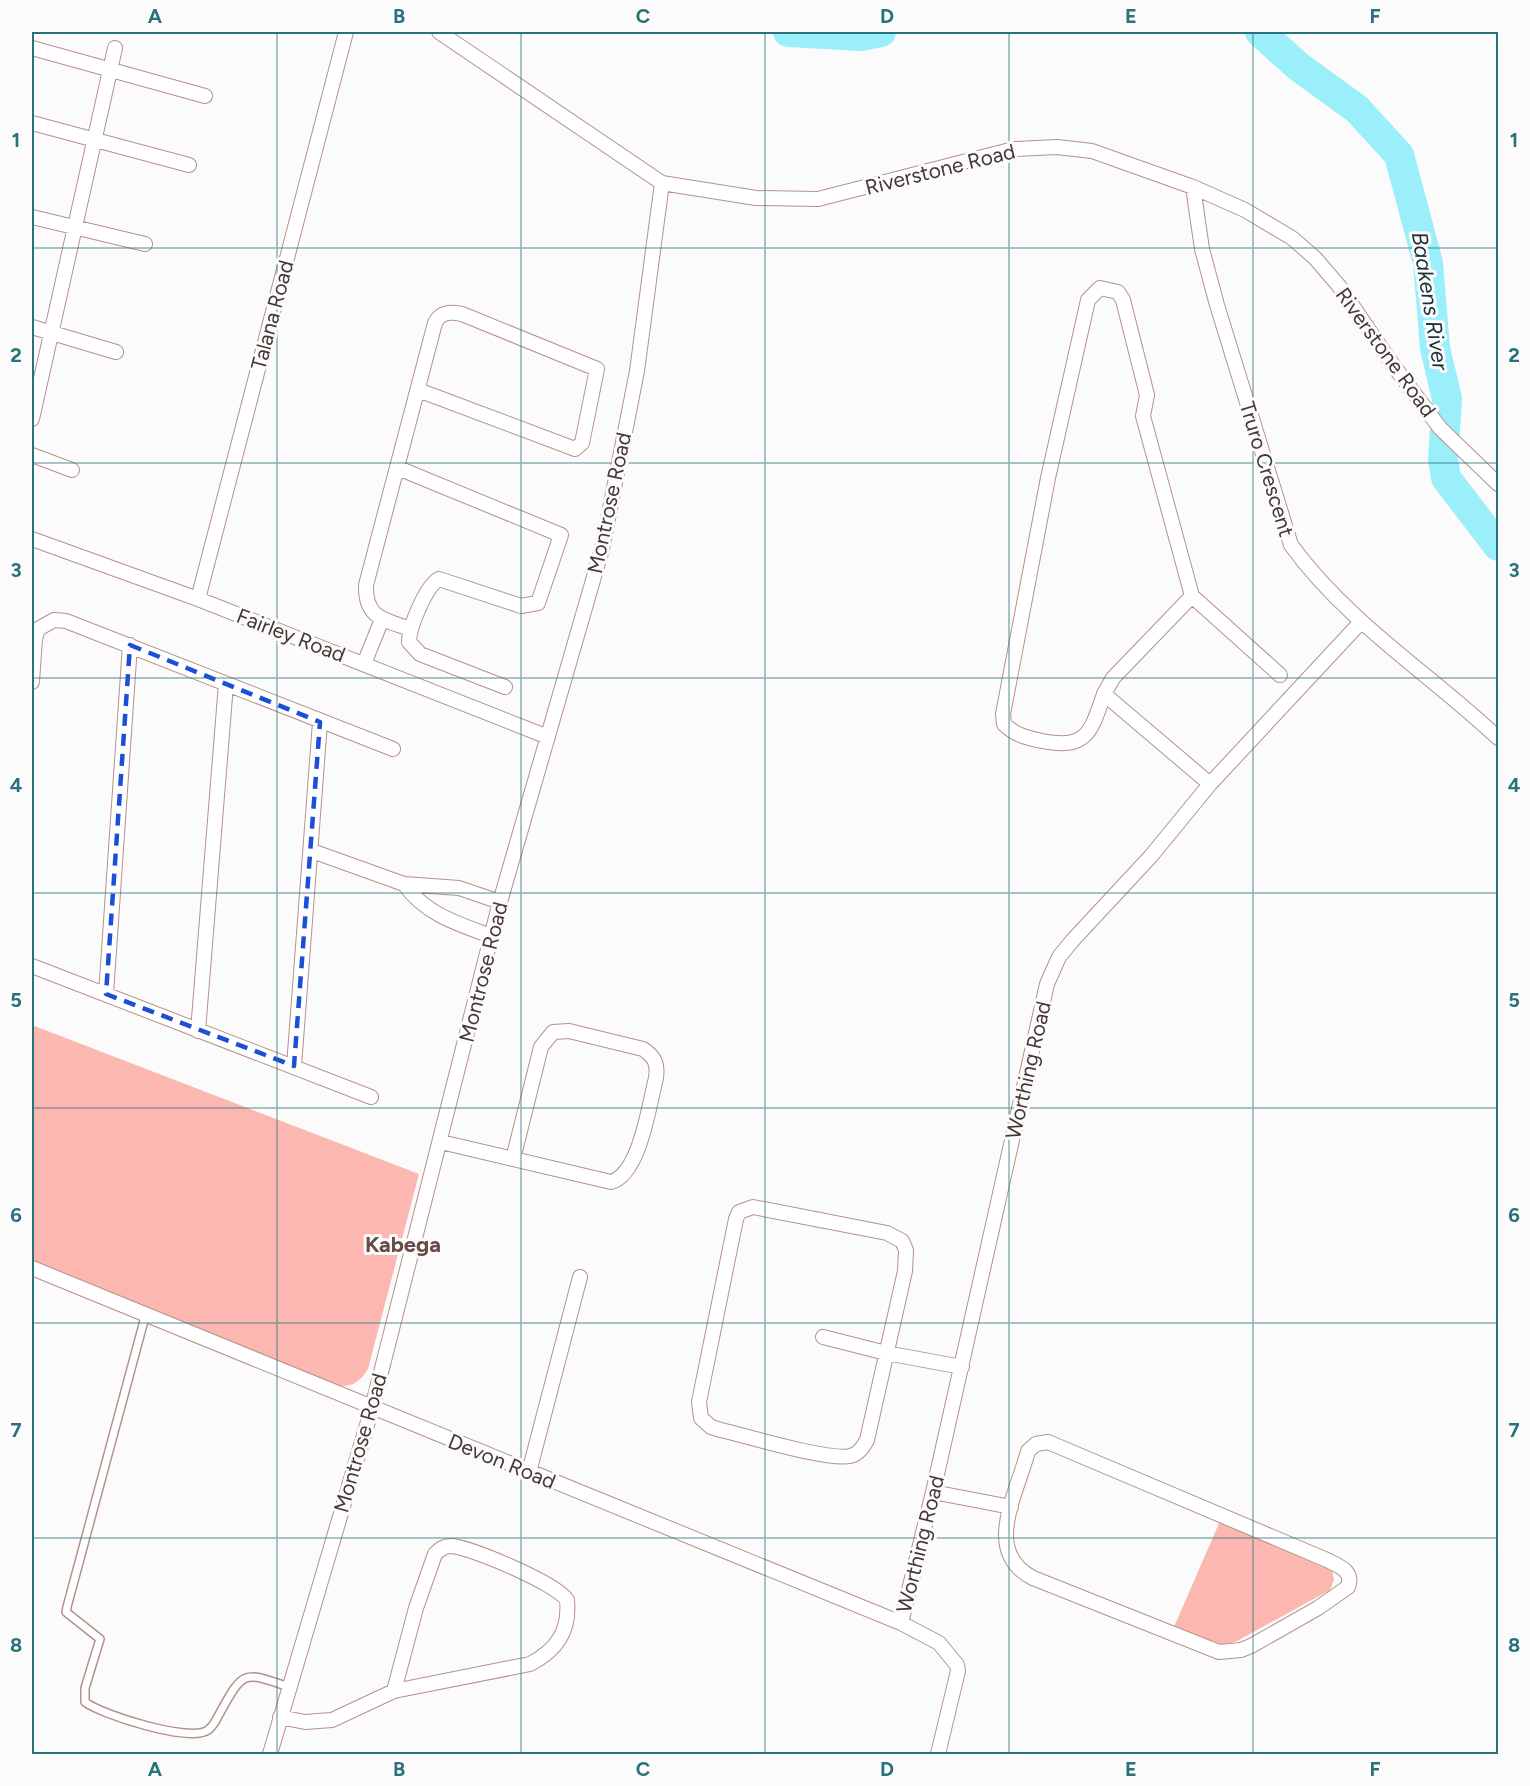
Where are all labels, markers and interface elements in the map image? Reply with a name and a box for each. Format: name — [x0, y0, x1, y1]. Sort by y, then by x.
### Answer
text: A — [148, 4, 163, 28]
text: B — [393, 4, 405, 28]
text: C — [636, 4, 650, 28]
text: D — [880, 4, 894, 28]
text: E — [1125, 4, 1137, 28]
text: F — [1369, 4, 1381, 28]
text: 1 — [12, 128, 20, 152]
text: 1 — [1510, 128, 1518, 152]
street label: Riverstone Road — [862, 138, 1018, 200]
water label: Baakens River — [1406, 230, 1454, 373]
street label: Talana Road — [245, 258, 299, 372]
street label: Riverstone Road — [1331, 282, 1441, 422]
text: 2 — [10, 343, 22, 367]
text: 2 — [1508, 343, 1520, 367]
street label: Truro Crescent — [1235, 398, 1299, 540]
street label: Montrose Road — [582, 430, 636, 576]
text: 3 — [10, 558, 22, 582]
text: 3 — [1508, 558, 1520, 582]
street label: Fairley Road — [233, 603, 349, 667]
text: 4 — [10, 773, 23, 797]
text: 4 — [1508, 773, 1521, 797]
street label: Montrose Road — [453, 899, 513, 1045]
text: 5 — [10, 988, 22, 1012]
text: 5 — [1508, 988, 1520, 1012]
street label: Worthing Road — [1000, 999, 1056, 1141]
text: 6 — [10, 1203, 22, 1227]
text: 6 — [1508, 1203, 1520, 1227]
district label: Kabega — [365, 1231, 441, 1258]
street label: Montrose Road — [328, 1371, 392, 1515]
text: 7 — [10, 1418, 22, 1442]
text: 7 — [1508, 1418, 1520, 1442]
street label: Devon Road — [445, 1428, 559, 1494]
street label: Worthing Road — [891, 1473, 949, 1615]
text: 8 — [10, 1633, 22, 1657]
text: 8 — [1508, 1633, 1520, 1657]
text: A — [148, 1757, 163, 1781]
text: B — [393, 1757, 405, 1781]
text: C — [636, 1757, 650, 1781]
text: D — [880, 1757, 894, 1781]
text: E — [1125, 1757, 1137, 1781]
text: F — [1369, 1757, 1381, 1781]

